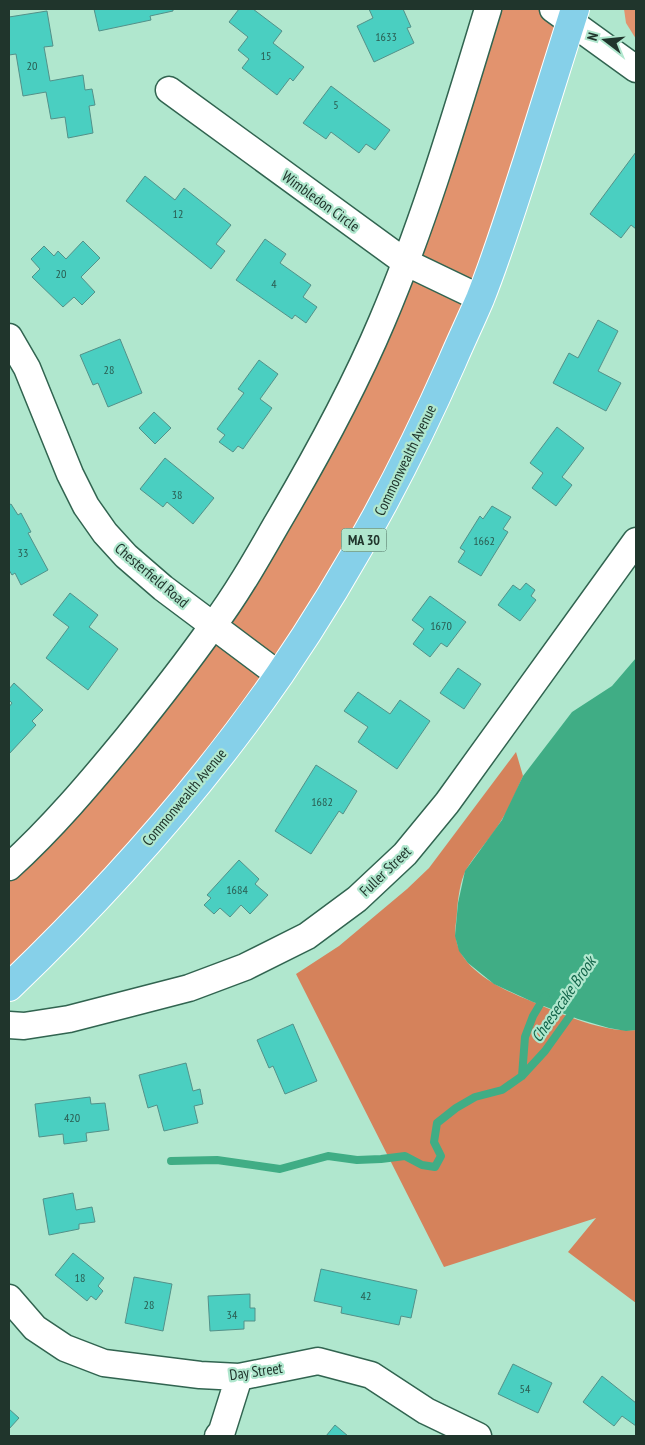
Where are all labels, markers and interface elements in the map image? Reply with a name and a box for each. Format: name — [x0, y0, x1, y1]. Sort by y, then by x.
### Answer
north arrow — [580, 15, 630, 65]
house number: 1633 — [375, 29, 397, 44]
text: N — [583, 30, 602, 43]
house number: 15 — [261, 48, 271, 63]
house number: 20 — [27, 58, 37, 73]
house number: 5 — [333, 97, 339, 112]
street label: Wimbledon Circle — [278, 166, 364, 236]
house number: 12 — [173, 206, 183, 221]
house number: 20 — [56, 266, 66, 281]
house number: 4 — [271, 276, 277, 291]
house number: 28 — [104, 362, 114, 377]
street label: Commonwealth Avenue — [370, 401, 440, 519]
house number: 38 — [172, 487, 182, 502]
road number: MA 30 — [342, 528, 386, 552]
house number: 1662 — [473, 533, 495, 548]
street label: Chesterfield Road — [111, 539, 193, 611]
house number: 33 — [18, 545, 28, 560]
house number: 1670 — [430, 618, 452, 633]
street label: Commonwealth Avenue — [138, 744, 230, 850]
house number: 1682 — [311, 794, 333, 809]
street label: Fuller Street — [355, 842, 415, 900]
house number: 1684 — [226, 882, 248, 897]
water label: Cheesecake Brook — [526, 951, 601, 1045]
house number: 420 — [64, 1110, 80, 1125]
house number: 18 — [75, 1270, 85, 1285]
house number: 42 — [361, 1288, 371, 1303]
house number: 28 — [144, 1297, 154, 1312]
house number: 34 — [227, 1307, 238, 1322]
street label: Day Street — [228, 1358, 284, 1384]
house number: 54 — [520, 1381, 531, 1396]

